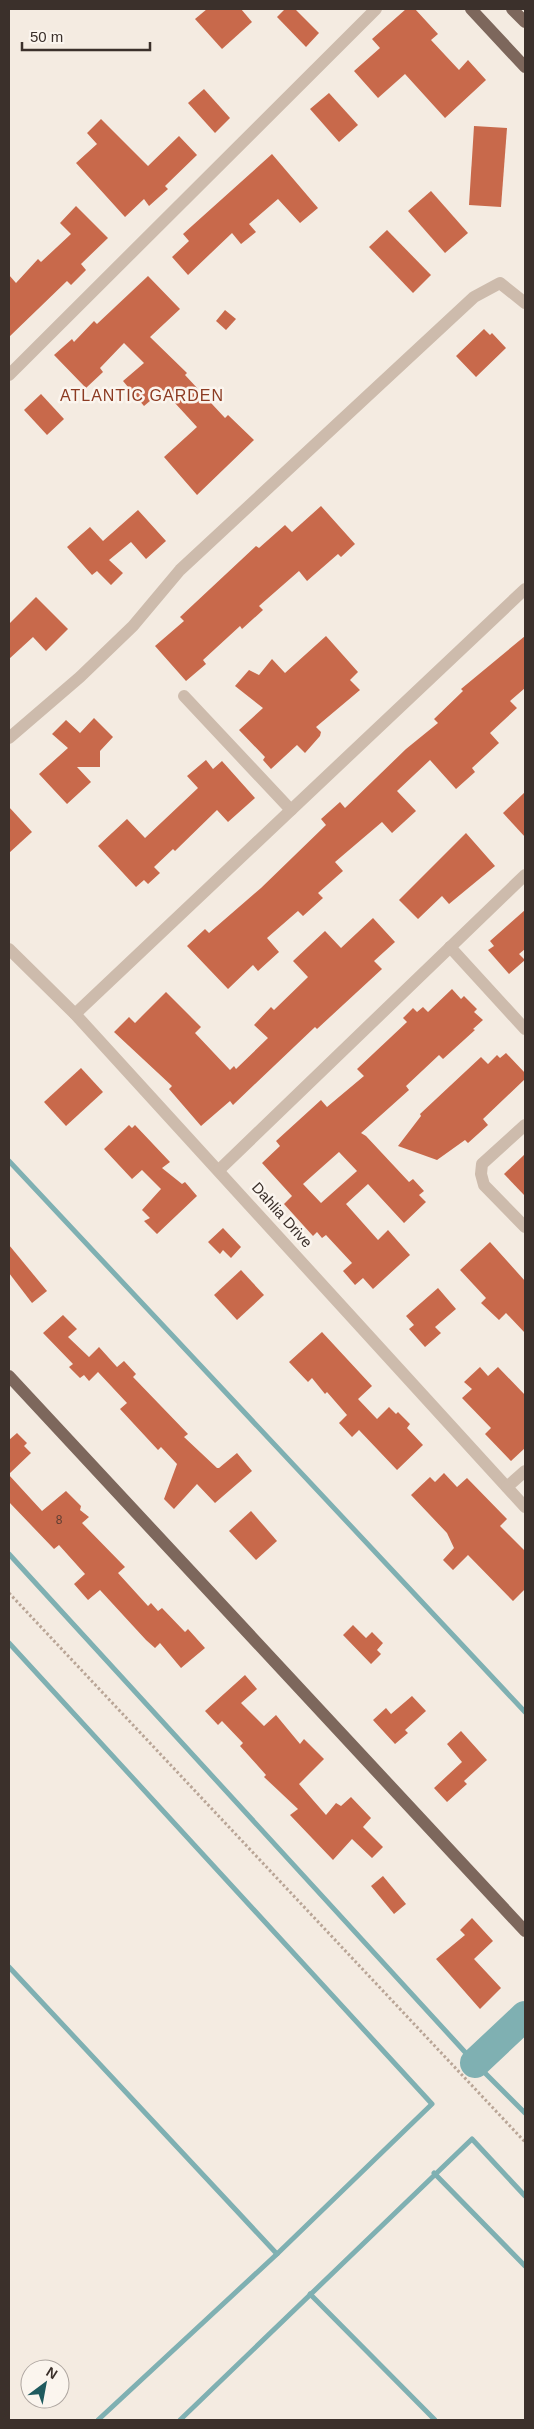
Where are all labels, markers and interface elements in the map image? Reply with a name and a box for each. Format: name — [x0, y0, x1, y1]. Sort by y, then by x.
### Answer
scale bar — [22, 20, 150, 52]
text: 50 m — [30, 28, 63, 45]
district label: ATLANTIC GARDEN — [60, 387, 224, 404]
street label: Dahlia Drive — [249, 1179, 316, 1251]
house number: 8 — [56, 1513, 63, 1527]
north arrow — [20, 2359, 70, 2409]
text: N — [43, 2364, 60, 2382]

